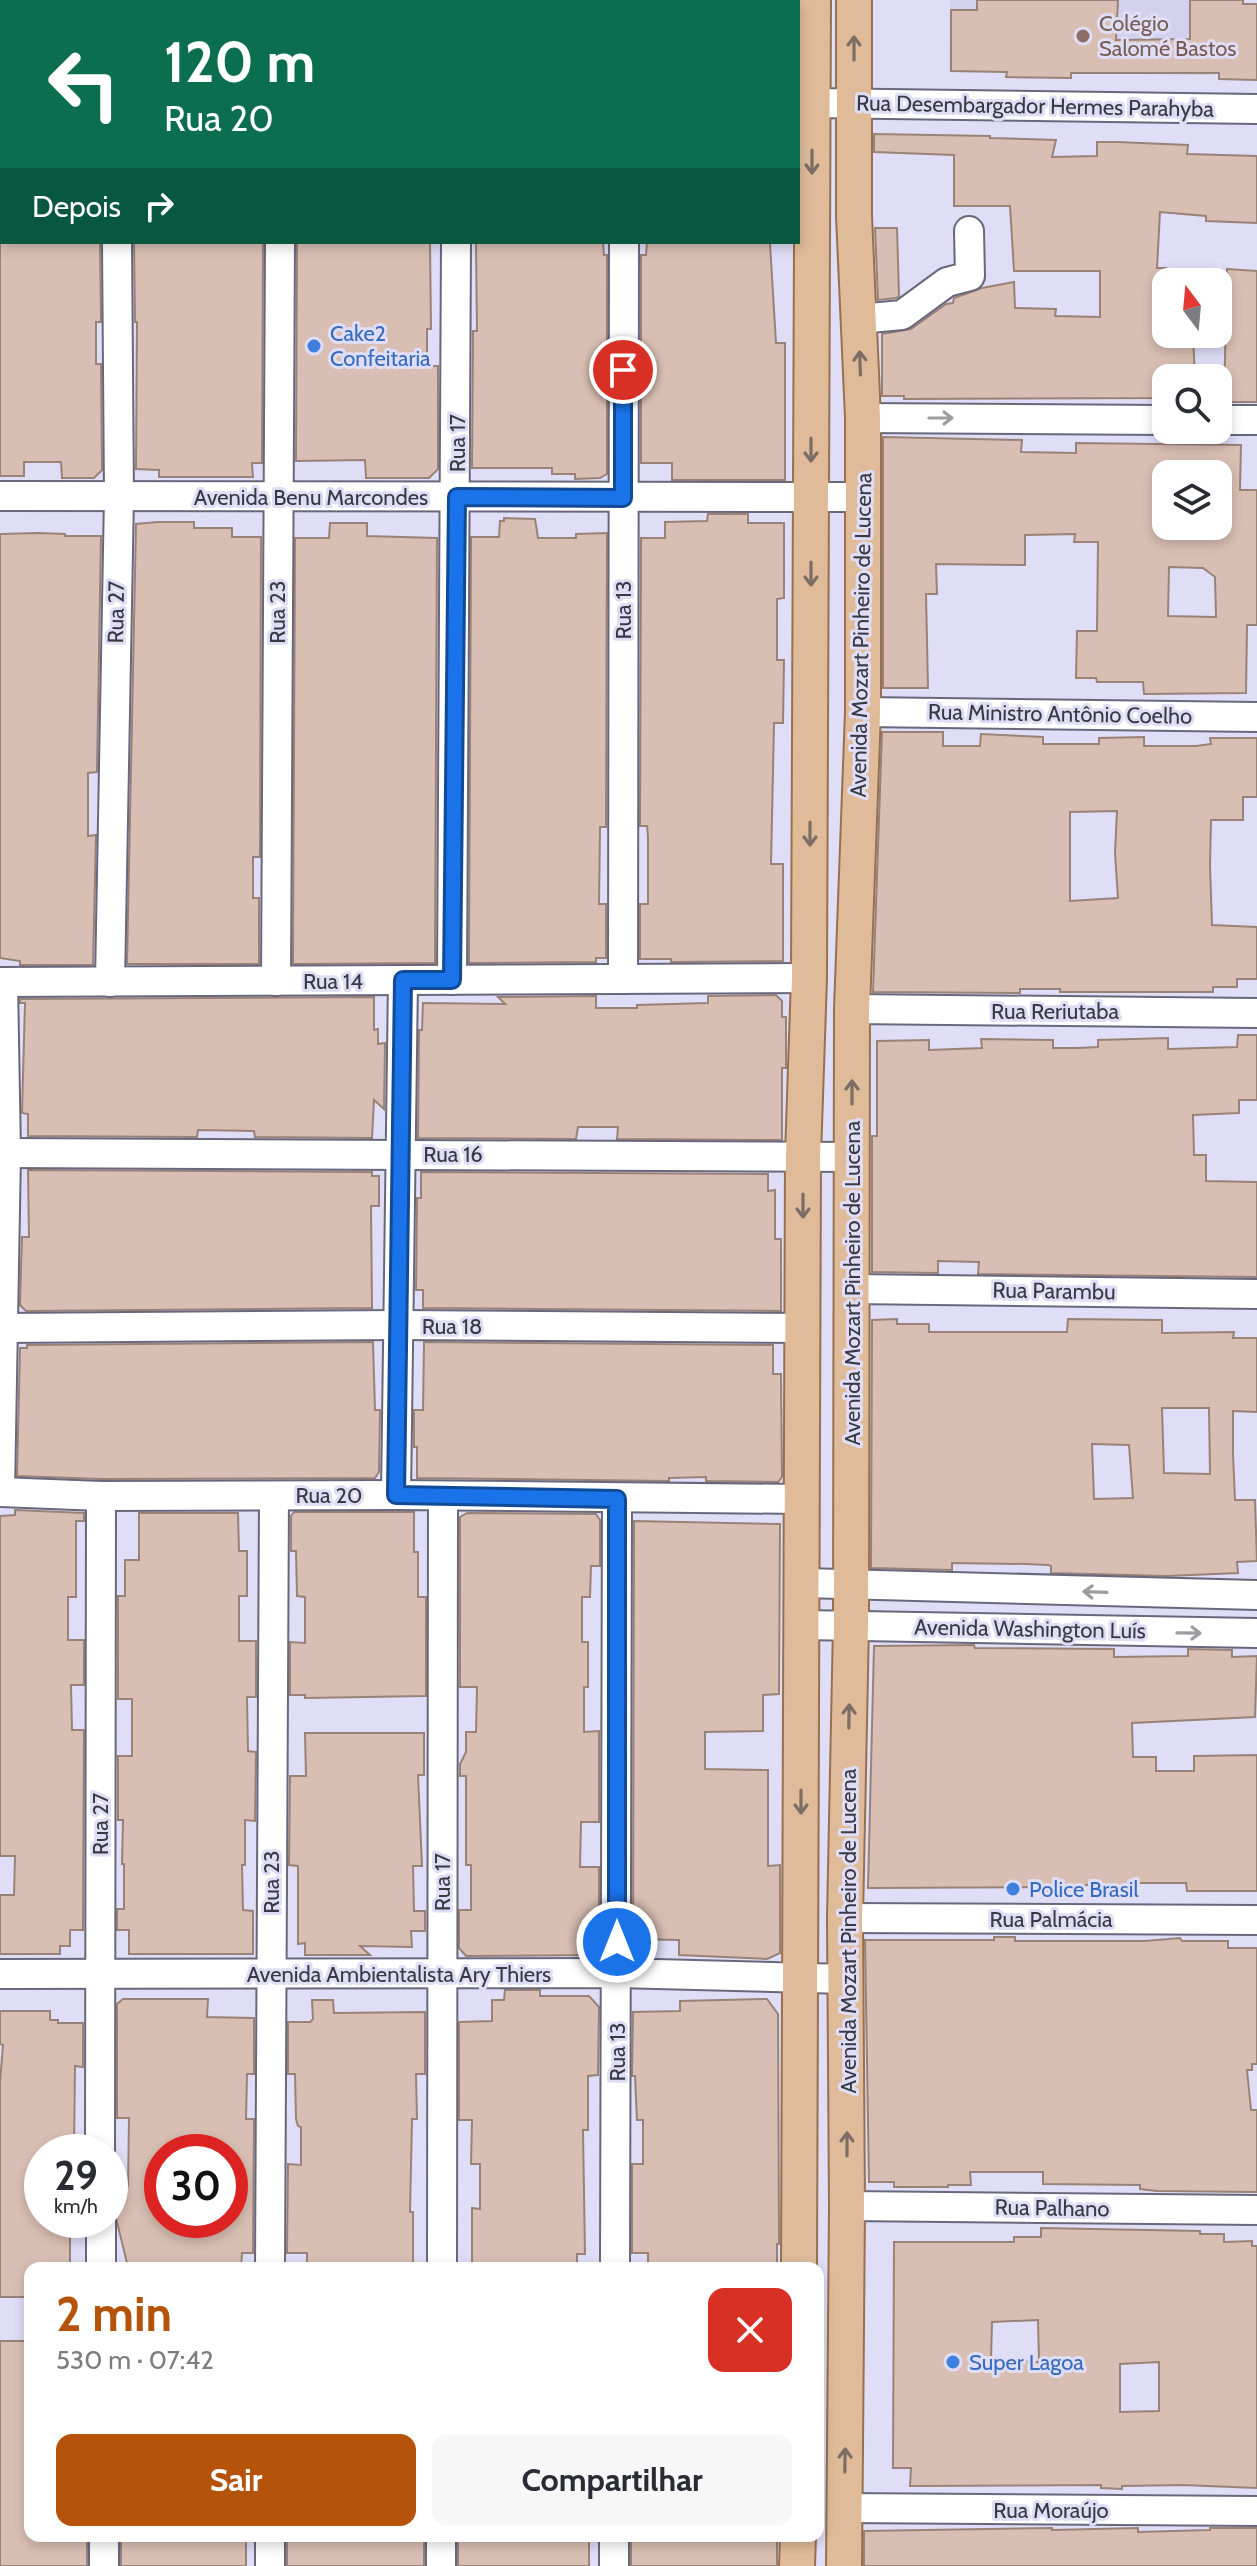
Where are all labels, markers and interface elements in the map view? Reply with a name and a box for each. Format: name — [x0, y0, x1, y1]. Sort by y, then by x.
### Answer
place label: Colégio Salomé Bastos — [1099, 10, 1236, 62]
marker: Colégio Salomé Bastos — [1074, 27, 1092, 45]
text: 120 m — [164, 28, 315, 96]
icon: left — [32, 32, 136, 136]
one-way arrow — [846, 35, 862, 62]
street label: Rua Desembargador Hermes Parahyba — [856, 89, 1215, 123]
text: Rua 20 — [164, 96, 274, 140]
one-way arrow — [805, 148, 820, 175]
icon: right — [137, 184, 181, 228]
text: Depois — [32, 188, 121, 225]
north arrow — [1152, 268, 1232, 348]
map controls — [1152, 268, 1232, 540]
place label: Cake2 Confeitaria — [330, 320, 431, 372]
pin — [589, 336, 657, 404]
marker: Cake2 Confeitaria — [305, 337, 323, 355]
icon: arrive — [601, 348, 645, 392]
one-way arrow — [853, 350, 868, 377]
button: search — [1152, 364, 1232, 444]
one-way arrow — [927, 410, 954, 426]
street label: Rua 17 — [444, 414, 471, 472]
one-way arrow — [803, 436, 819, 463]
button: layers — [1152, 460, 1232, 540]
street label: Avenida Mozart Pinheiro de Lucena — [845, 472, 877, 798]
street label: Avenida Benu Marcondes — [194, 484, 428, 511]
one-way arrow — [803, 560, 819, 587]
street label: Rua 27 — [102, 580, 130, 644]
street label: Rua 23 — [264, 580, 291, 644]
street label: Rua 13 — [610, 580, 637, 640]
street label: Rua Ministro Antônio Coelho — [928, 698, 1192, 730]
one-way arrow — [802, 820, 818, 847]
street label: Rua 14 — [303, 968, 363, 995]
street label: Rua Reriutaba — [991, 998, 1119, 1025]
one-way arrow — [844, 1079, 860, 1106]
street label: Avenida Mozart Pinheiro de Lucena — [839, 1120, 866, 1445]
street label: Rua 16 — [423, 1141, 483, 1168]
one-way arrow — [795, 1192, 811, 1219]
street label: Rua Parambu — [992, 1276, 1116, 1306]
street label: Rua 18 — [422, 1313, 482, 1340]
street label: Rua 20 — [296, 1482, 362, 1509]
one-way arrow — [1082, 1585, 1109, 1600]
street label: Avenida Washington Luís — [914, 1613, 1146, 1645]
one-way arrow — [1175, 1625, 1202, 1641]
one-way arrow — [842, 1703, 857, 1730]
street label: Avenida Mozart Pinheiro de Lucena — [835, 1768, 862, 2093]
one-way arrow — [793, 1788, 809, 1815]
street label: Rua 27 — [87, 1793, 114, 1855]
street label: Rua 23 — [258, 1850, 285, 1914]
street label: Rua 17 — [429, 1853, 456, 1911]
place label: Police Brasil — [1029, 1876, 1139, 1903]
marker: Police Brasil — [1004, 1880, 1022, 1898]
position arrow — [575, 1900, 659, 1984]
street label: Rua Palmácia — [989, 1906, 1113, 1933]
street label: Avenida Ambientalista Ary Thiers — [247, 1961, 551, 1988]
street label: Rua 13 — [604, 2022, 631, 2082]
one-way arrow — [839, 2131, 855, 2158]
speed limit sign: 30 — [144, 2134, 248, 2238]
text: 29 — [54, 2151, 98, 2200]
street label: Rua Palhano — [994, 2193, 1110, 2223]
text: km/h — [54, 2194, 98, 2218]
text: 2 min — [56, 2285, 172, 2343]
button: close — [708, 2288, 792, 2372]
text: 530 m · 07:42 — [56, 2344, 214, 2376]
place label: Super Lagoa — [969, 2349, 1084, 2376]
marker: Super Lagoa — [944, 2353, 962, 2371]
button: Sair — [56, 2434, 416, 2526]
button: Compartilhar — [432, 2434, 792, 2526]
one-way arrow — [837, 2447, 852, 2474]
street label: Rua Moraújo — [993, 2497, 1109, 2524]

